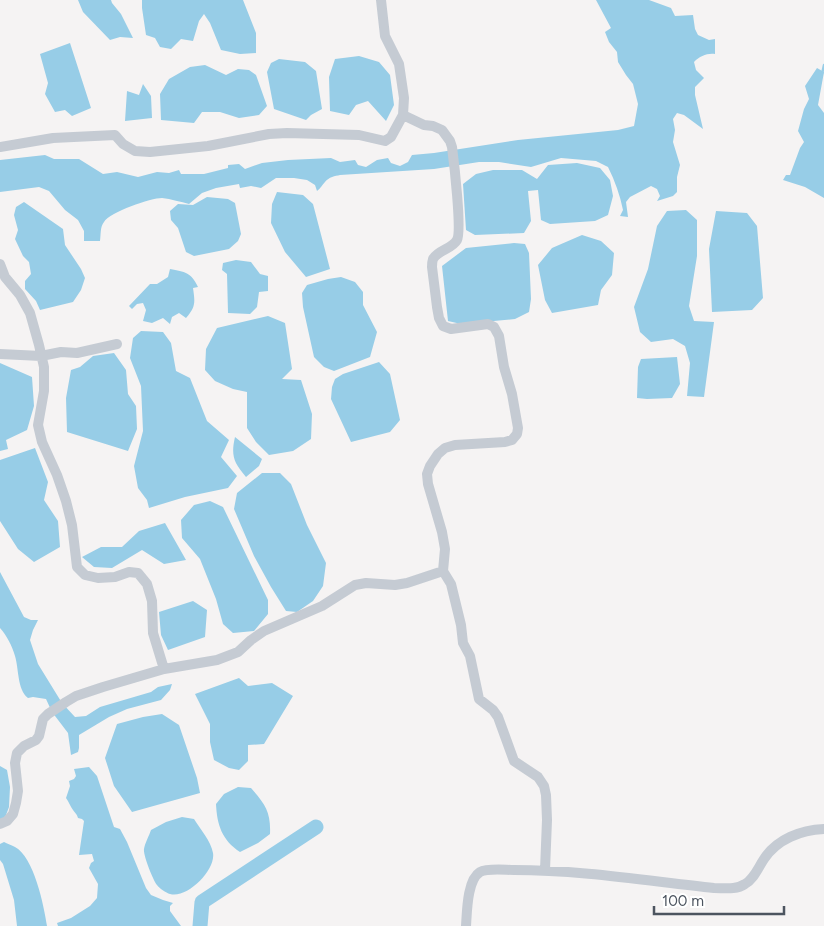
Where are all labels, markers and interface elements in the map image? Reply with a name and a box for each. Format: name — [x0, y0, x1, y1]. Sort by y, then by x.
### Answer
scale bar — [654, 884, 784, 916]
text: 100 m — [662, 892, 704, 910]

